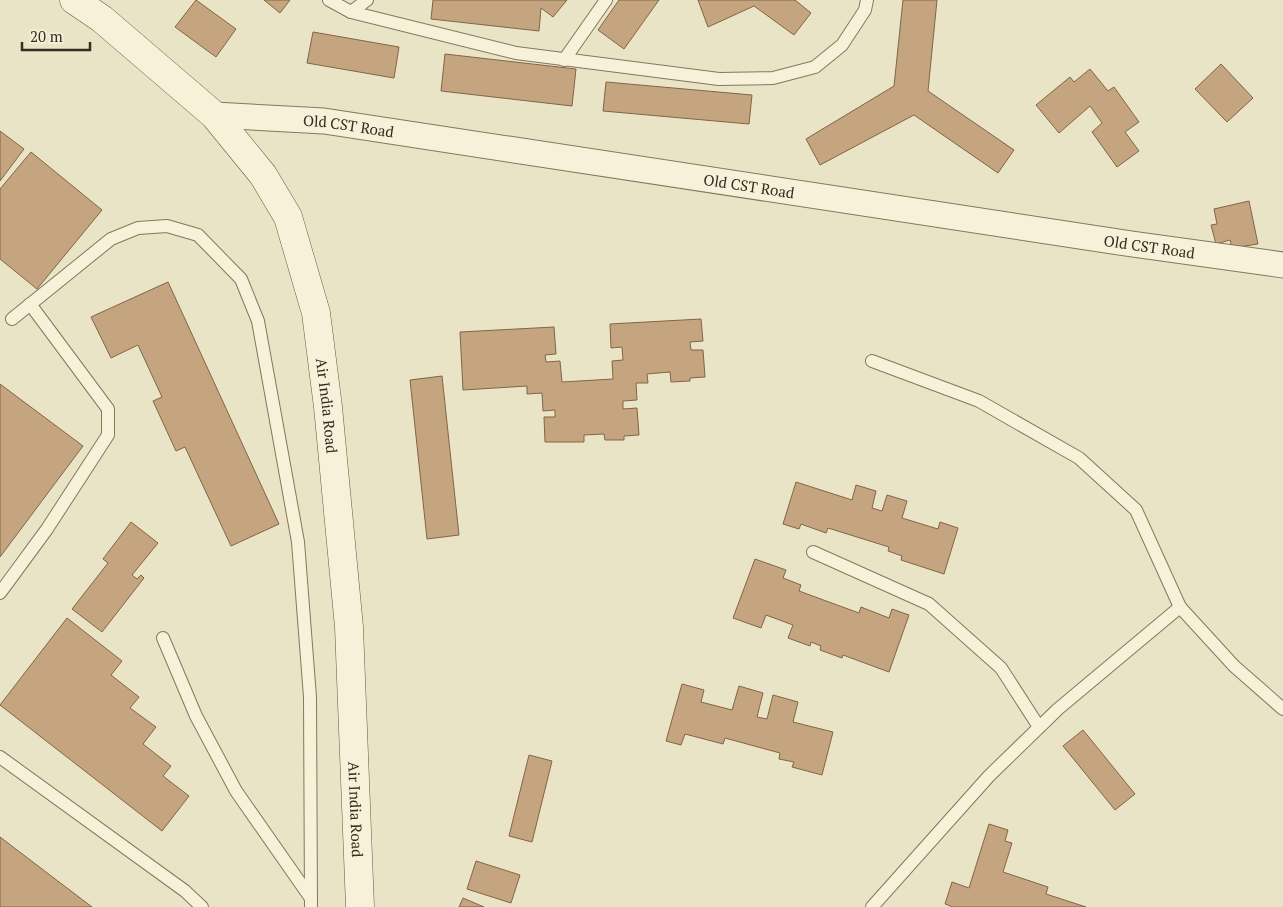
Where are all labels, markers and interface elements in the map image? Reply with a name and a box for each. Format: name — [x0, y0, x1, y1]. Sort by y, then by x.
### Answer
scale bar — [22, 20, 90, 52]
text: 20 m — [30, 26, 63, 46]
street label: Old CST Road — [302, 110, 395, 142]
street label: Old CST Road — [702, 169, 796, 202]
street label: Old CST Road — [1102, 230, 1196, 263]
street label: Air India Road — [312, 357, 342, 454]
street label: Air India Road — [344, 761, 368, 858]

